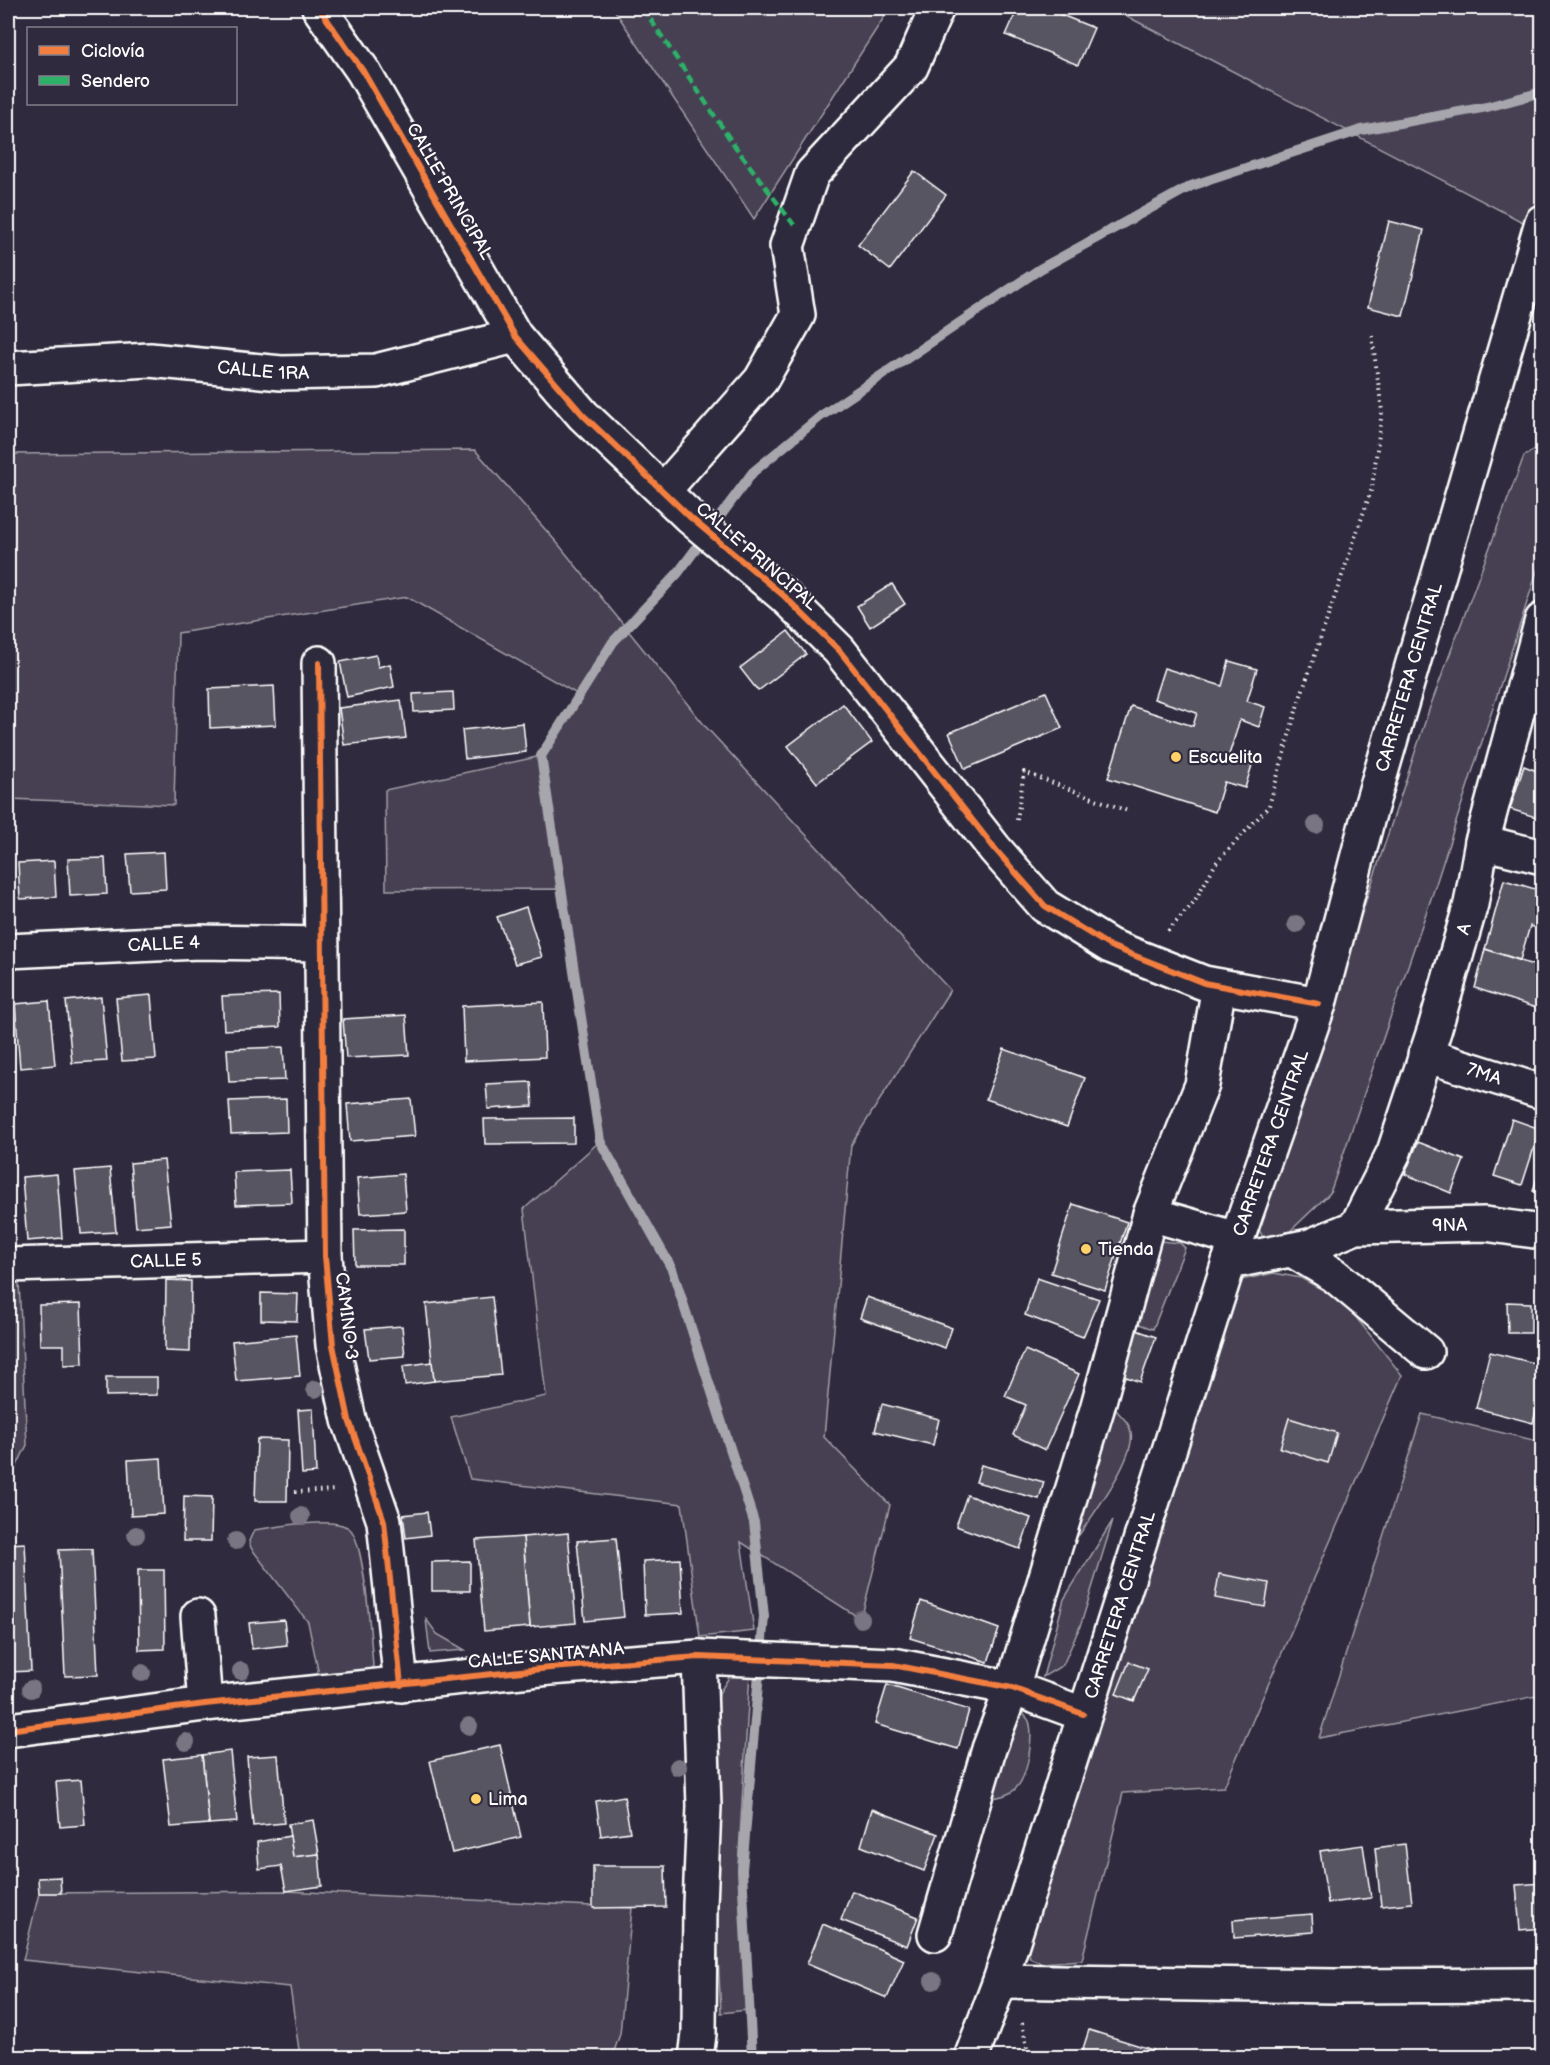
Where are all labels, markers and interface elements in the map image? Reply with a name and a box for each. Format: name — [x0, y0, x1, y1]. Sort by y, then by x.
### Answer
legend — [27, 27, 237, 105]
text: Ciclovía — [81, 41, 145, 62]
text: Sendero — [81, 71, 150, 92]
street label: CALLE PRINCIPAL — [402, 119, 498, 264]
street label: CALLE 1RA — [216, 357, 309, 384]
street label: CALLE PRINCIPAL — [692, 498, 822, 615]
street label: CARRETERA CENTRAL — [1372, 580, 1447, 774]
place label: Escuelita — [1188, 747, 1262, 768]
marker: Escuelita — [1169, 750, 1183, 764]
street label: A — [1453, 921, 1476, 937]
street label: CALLE 4 — [127, 932, 200, 956]
street label: CARRETERA CENTRAL — [1229, 1047, 1313, 1239]
street label: 7MA — [1464, 1059, 1504, 1090]
street label: 9NA — [1432, 1214, 1467, 1236]
place label: Tienda — [1098, 1239, 1154, 1260]
marker: Tienda — [1079, 1242, 1093, 1256]
street label: CALLE 5 — [130, 1250, 202, 1273]
street label: CAMINO 3 — [331, 1271, 362, 1361]
street label: CARRETERA CENTRAL — [1081, 1508, 1160, 1702]
street label: CALLE SANTA ANA — [467, 1638, 625, 1673]
place label: Lima — [488, 1789, 528, 1810]
marker: Lima — [469, 1792, 483, 1806]

